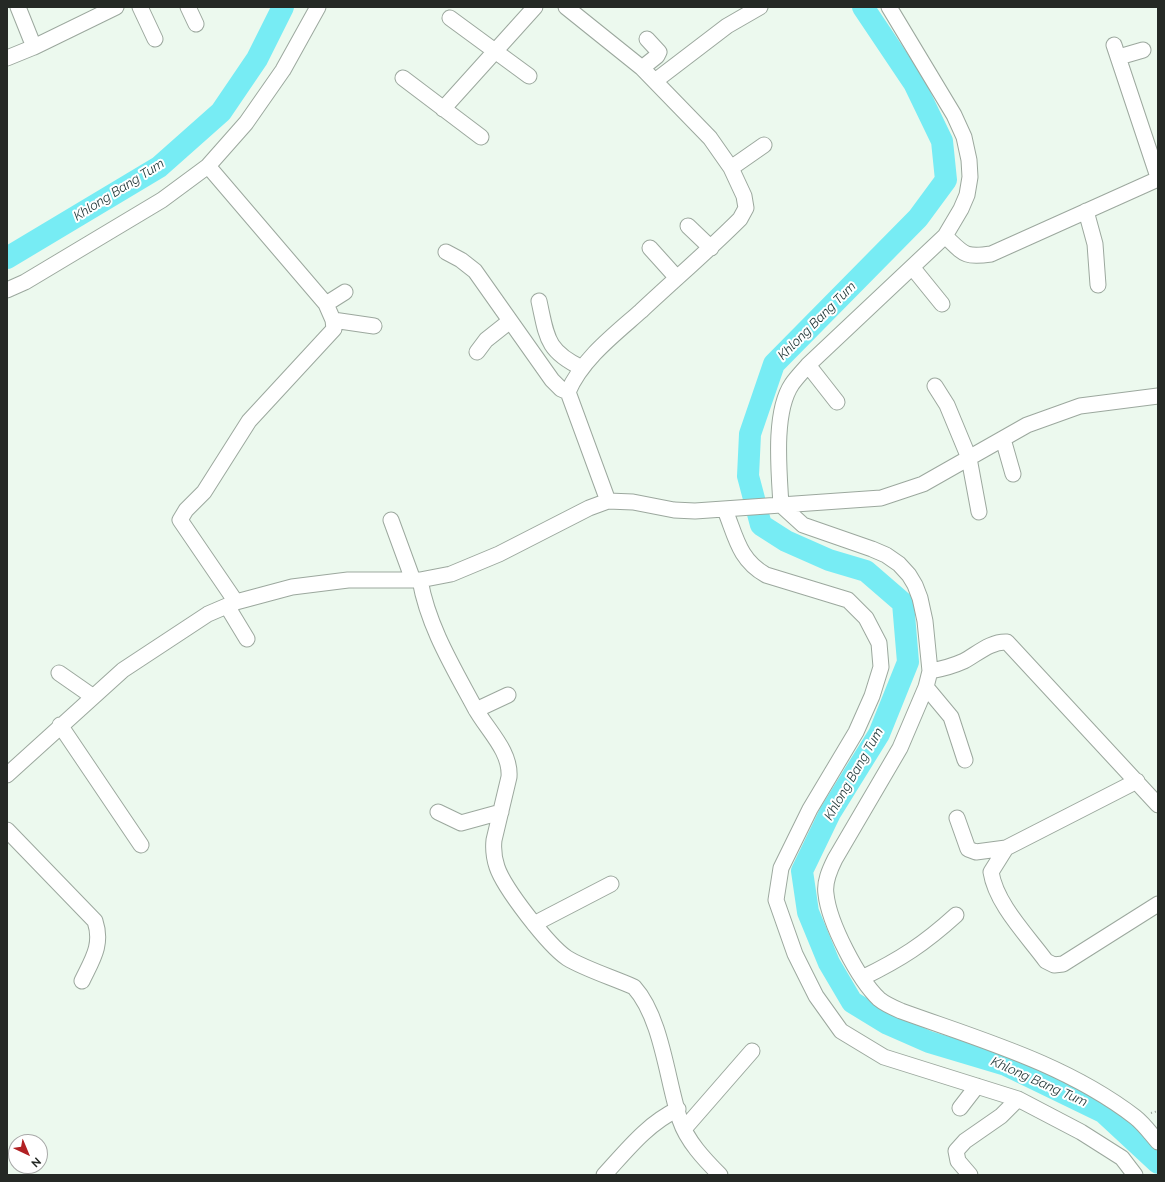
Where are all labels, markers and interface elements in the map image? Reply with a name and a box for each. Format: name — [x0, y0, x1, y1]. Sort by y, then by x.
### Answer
water label: Khlong Bang Tum — [71, 156, 167, 224]
water label: Khlong Bang Tum — [775, 279, 859, 363]
water label: Khlong Bang Tum — [821, 725, 887, 823]
water label: Khlong Bang Tum — [988, 1054, 1090, 1110]
north arrow — [8, 1134, 48, 1174]
text: N — [28, 1155, 44, 1170]

